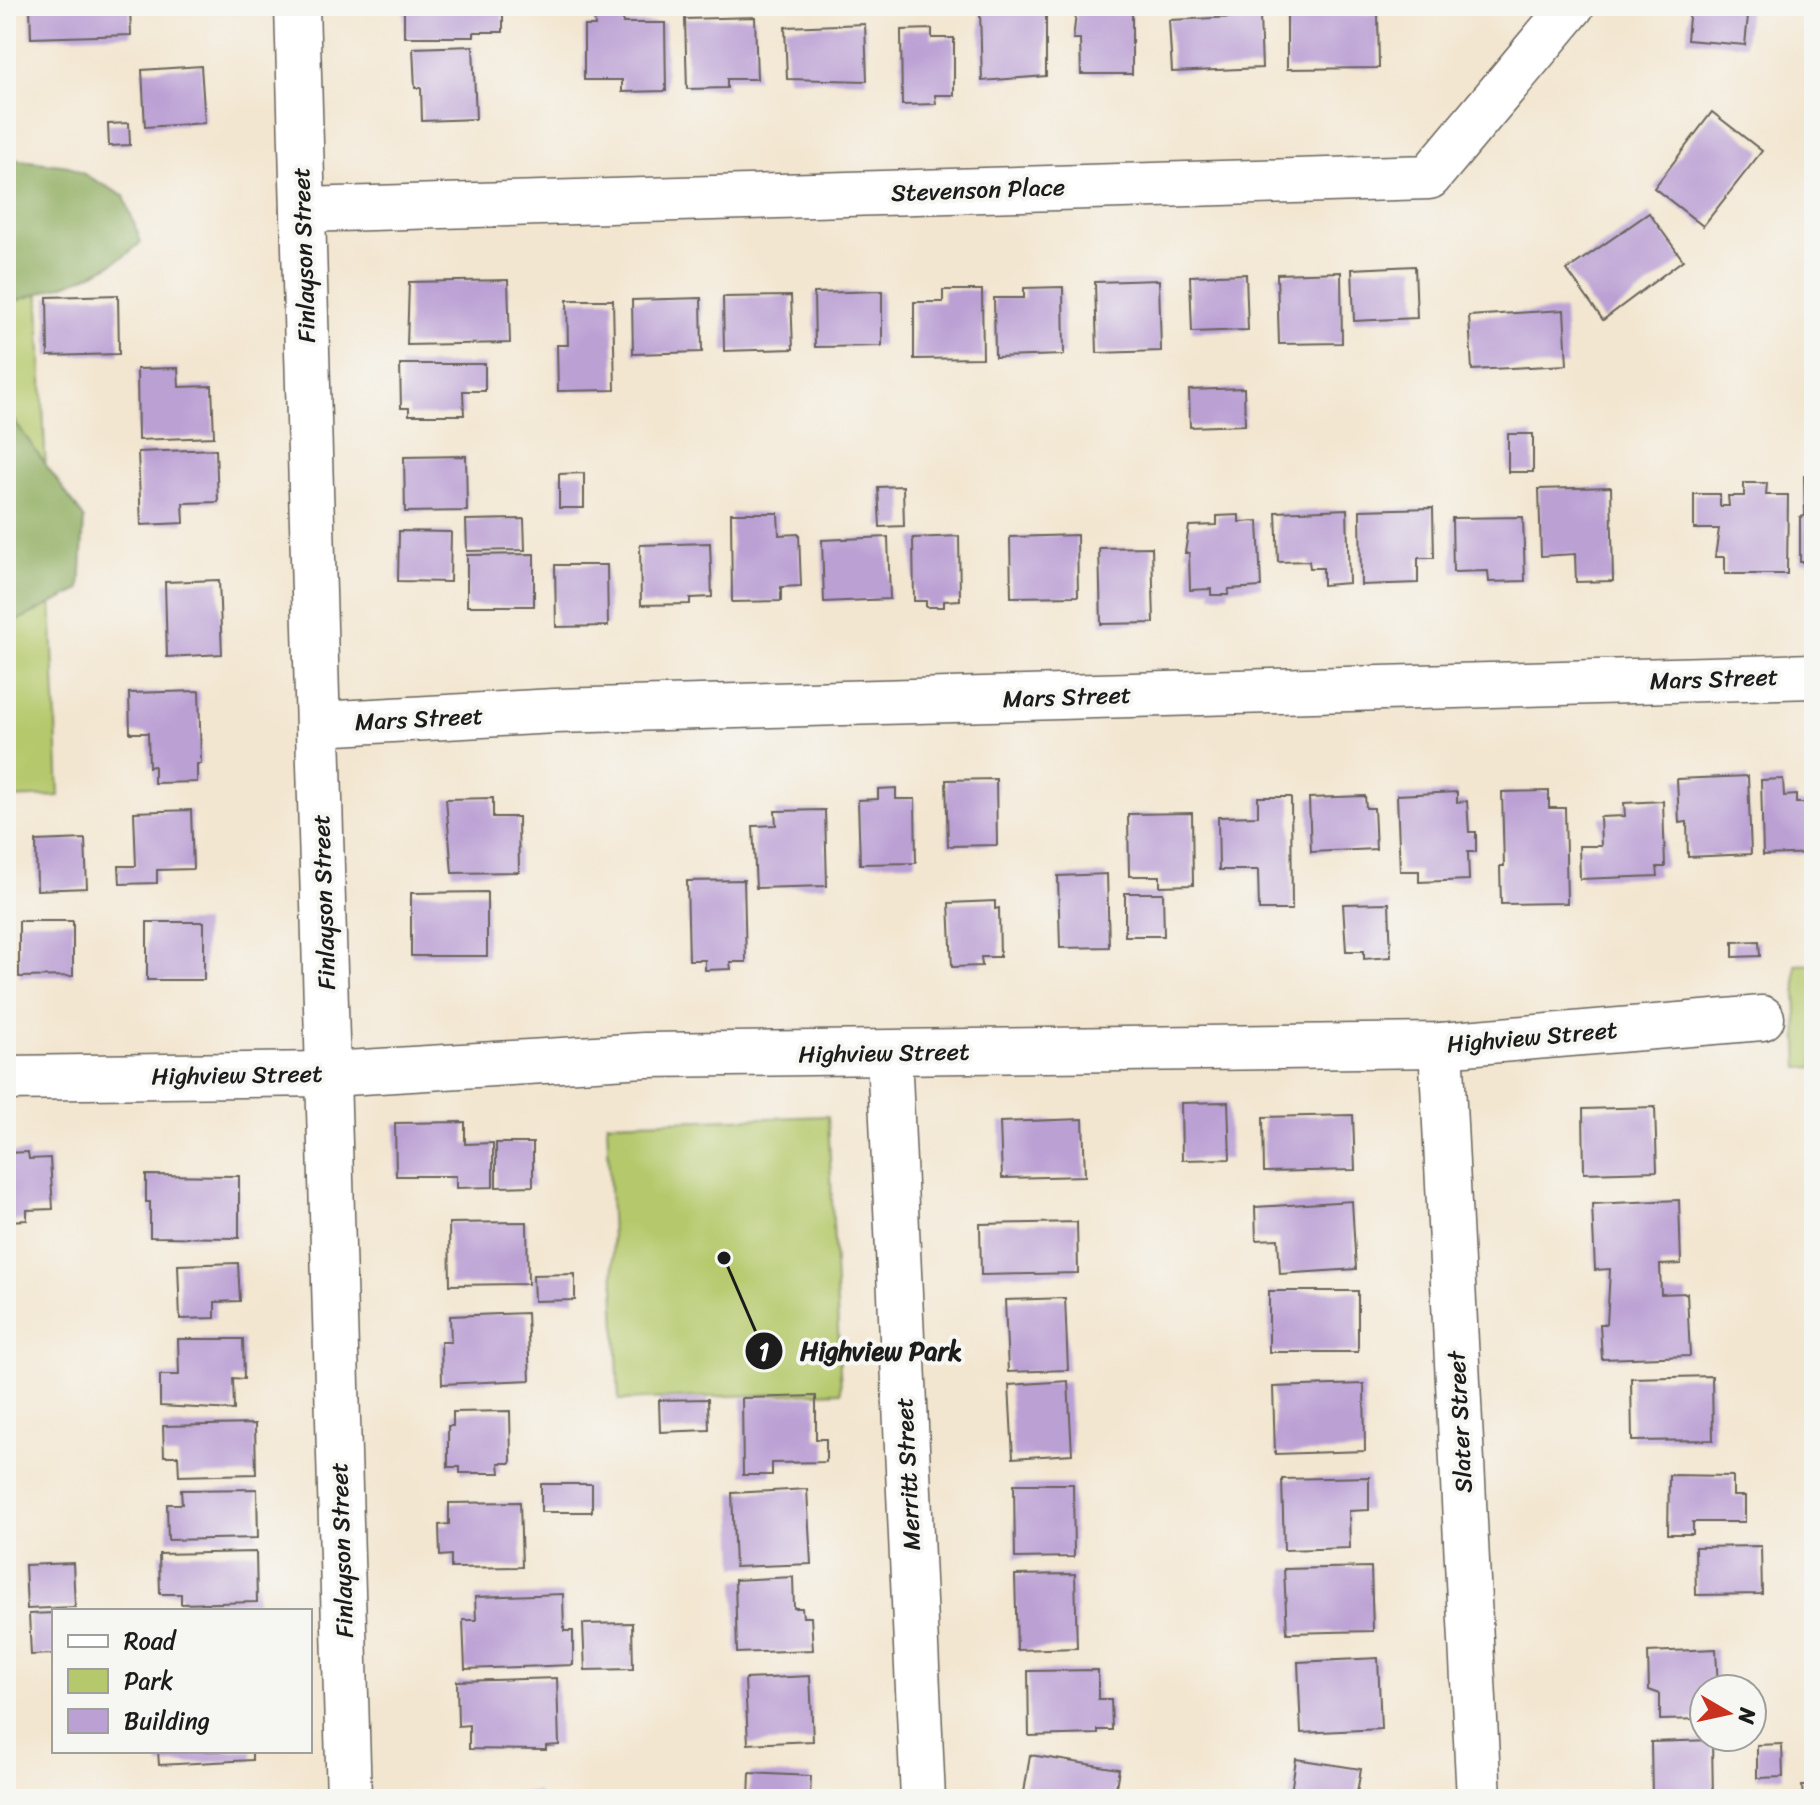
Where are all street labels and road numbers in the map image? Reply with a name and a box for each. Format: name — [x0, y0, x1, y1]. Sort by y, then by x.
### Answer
street label: Finlayson Street — [280, 166, 328, 344]
street label: Stevenson Place — [890, 166, 1066, 214]
street label: Mars Street — [1649, 656, 1779, 702]
street label: Mars Street — [1002, 674, 1132, 720]
street label: Mars Street — [354, 695, 484, 743]
street label: Finlayson Street — [300, 813, 348, 991]
street label: Highview Street — [1445, 1009, 1619, 1065]
street label: Highview Street — [798, 1031, 970, 1075]
street label: Highview Street — [151, 1053, 323, 1097]
street label: Slater Street — [1435, 1349, 1485, 1494]
street label: Merritt Street — [883, 1396, 933, 1552]
street label: Finlayson Street — [318, 1461, 366, 1639]

